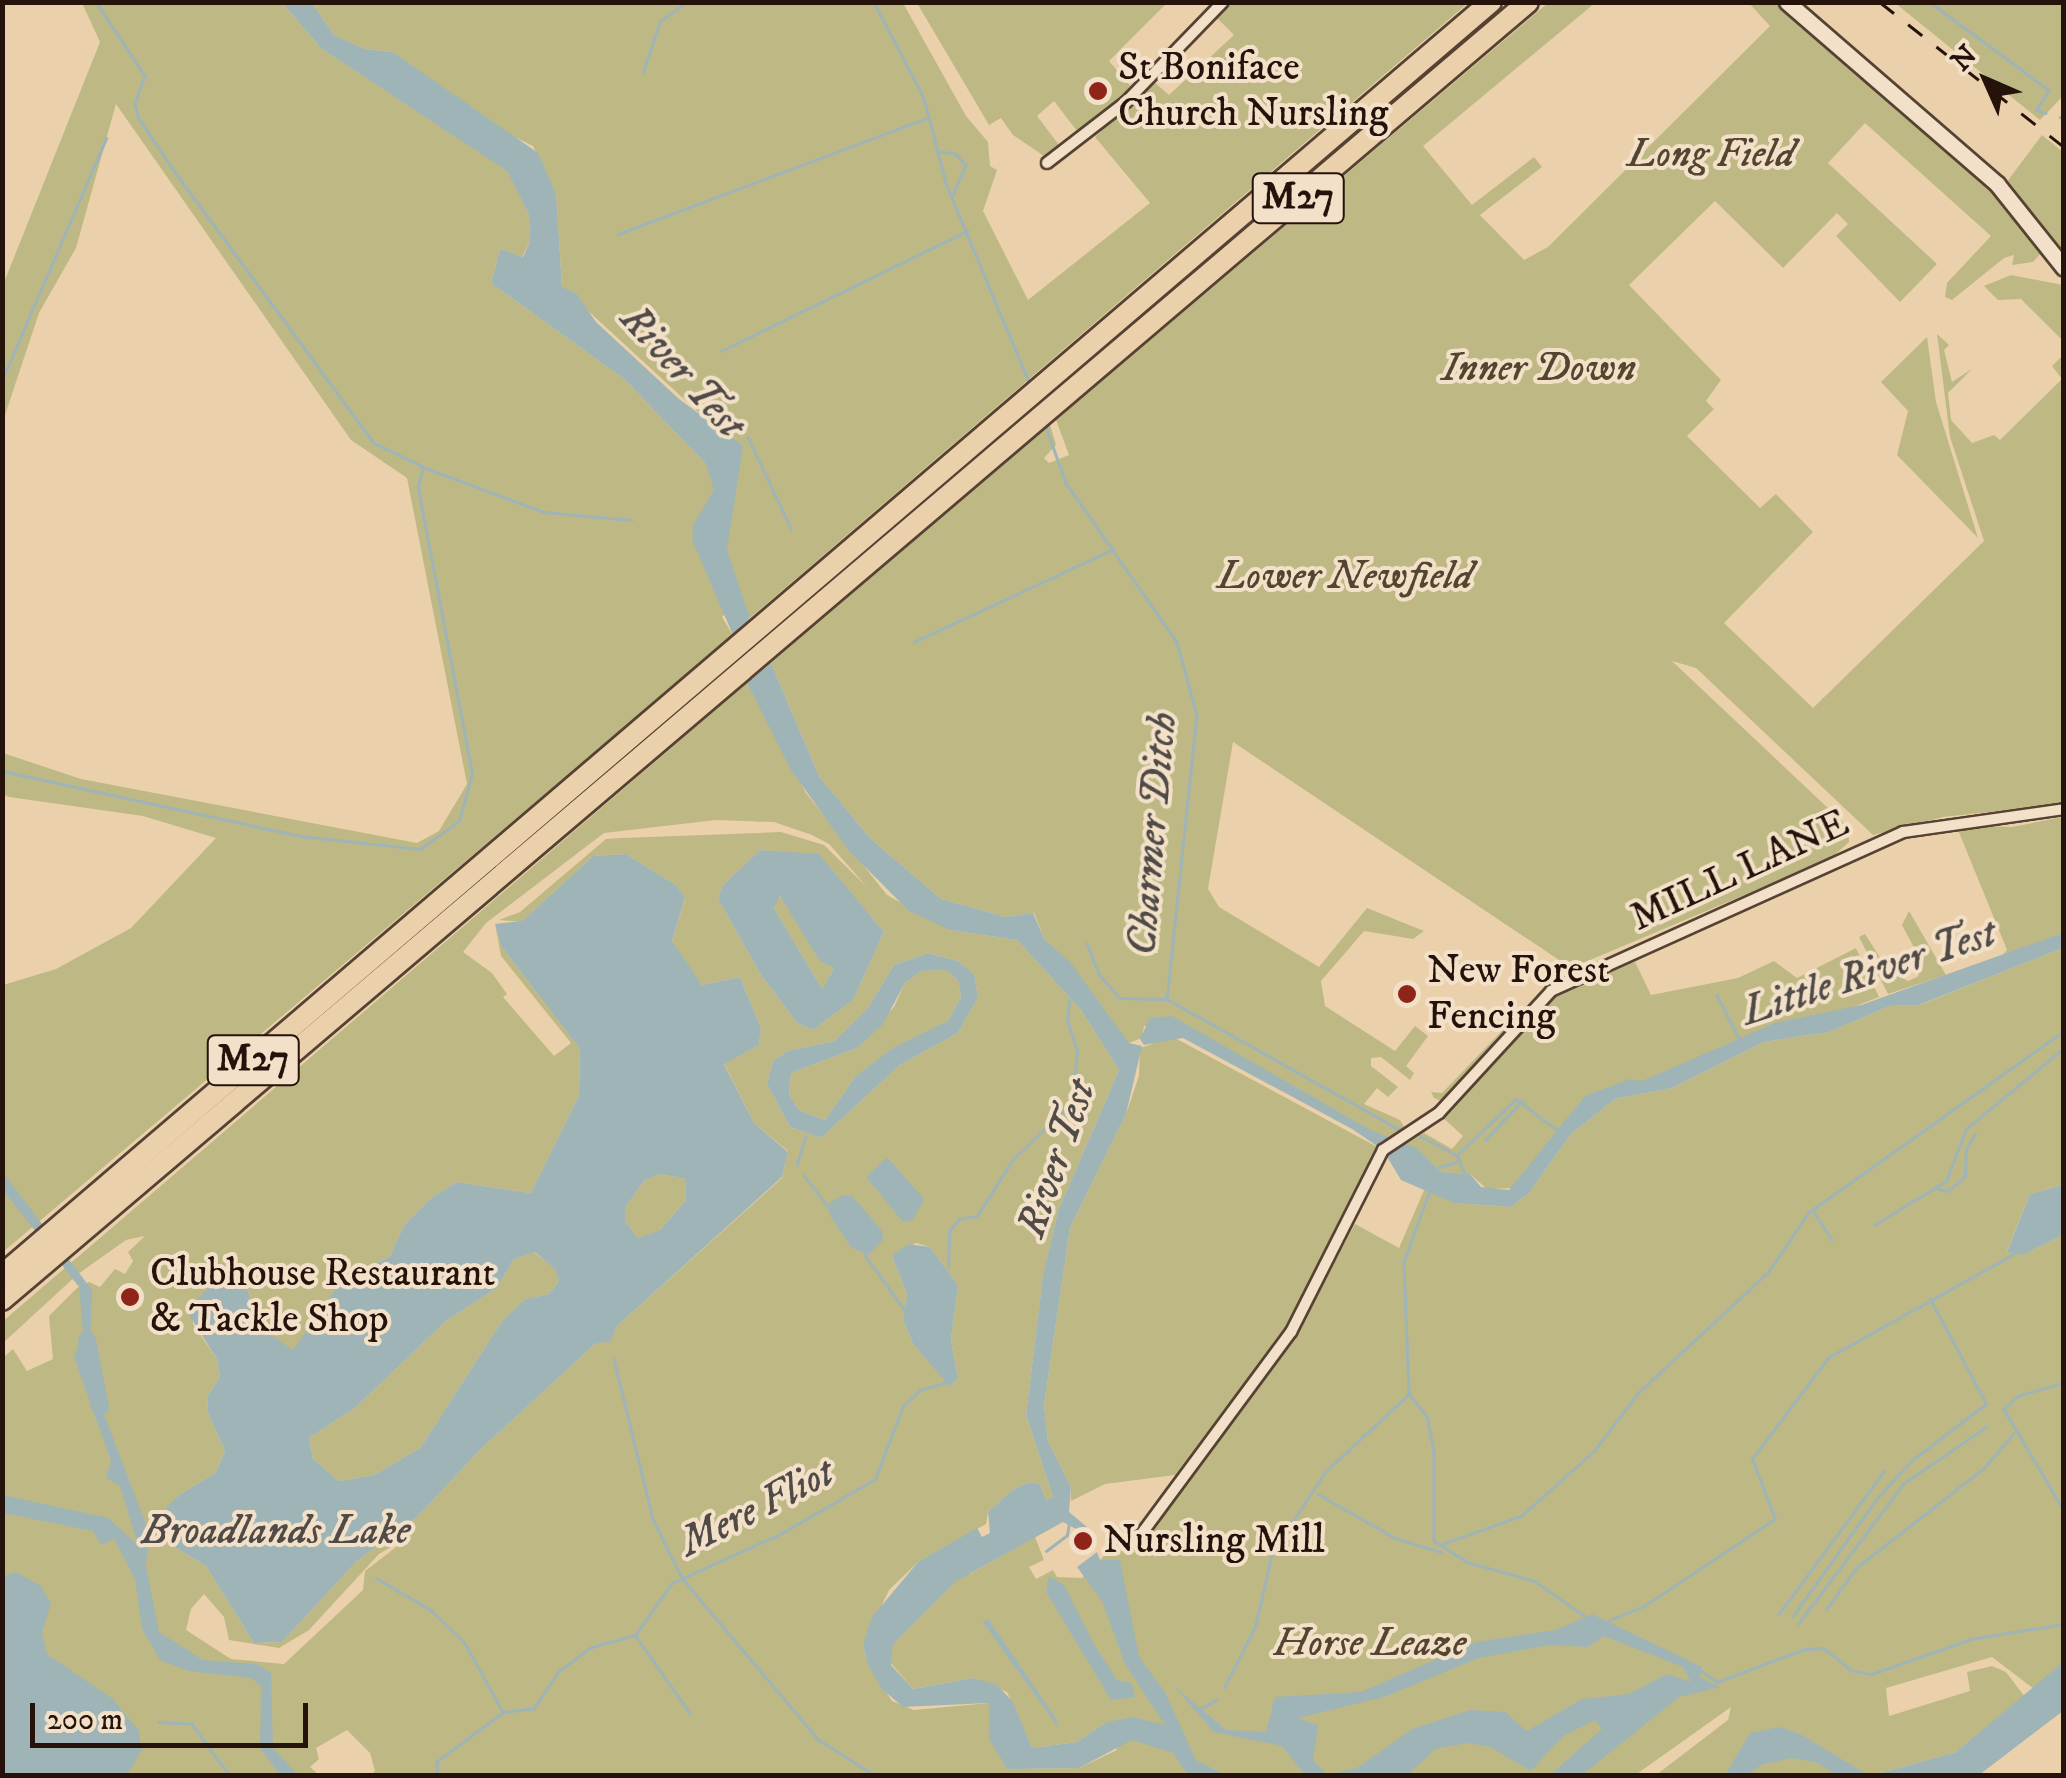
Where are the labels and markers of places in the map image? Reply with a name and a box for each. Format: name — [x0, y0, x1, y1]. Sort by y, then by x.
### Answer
place label: St Boniface Church Nursling — [1118, 44, 1388, 138]
marker: St Boniface Church Nursling — [1087, 80, 1109, 102]
place label: New Forest Fencing — [1427, 947, 1610, 1041]
marker: New Forest Fencing — [1396, 983, 1418, 1005]
place label: Clubhouse Restaurant & Tackle Shop — [150, 1250, 495, 1344]
marker: Clubhouse Restaurant & Tackle Shop — [119, 1286, 141, 1308]
place label: Nursling Mill — [1103, 1517, 1325, 1565]
marker: Nursling Mill — [1072, 1530, 1094, 1552]

